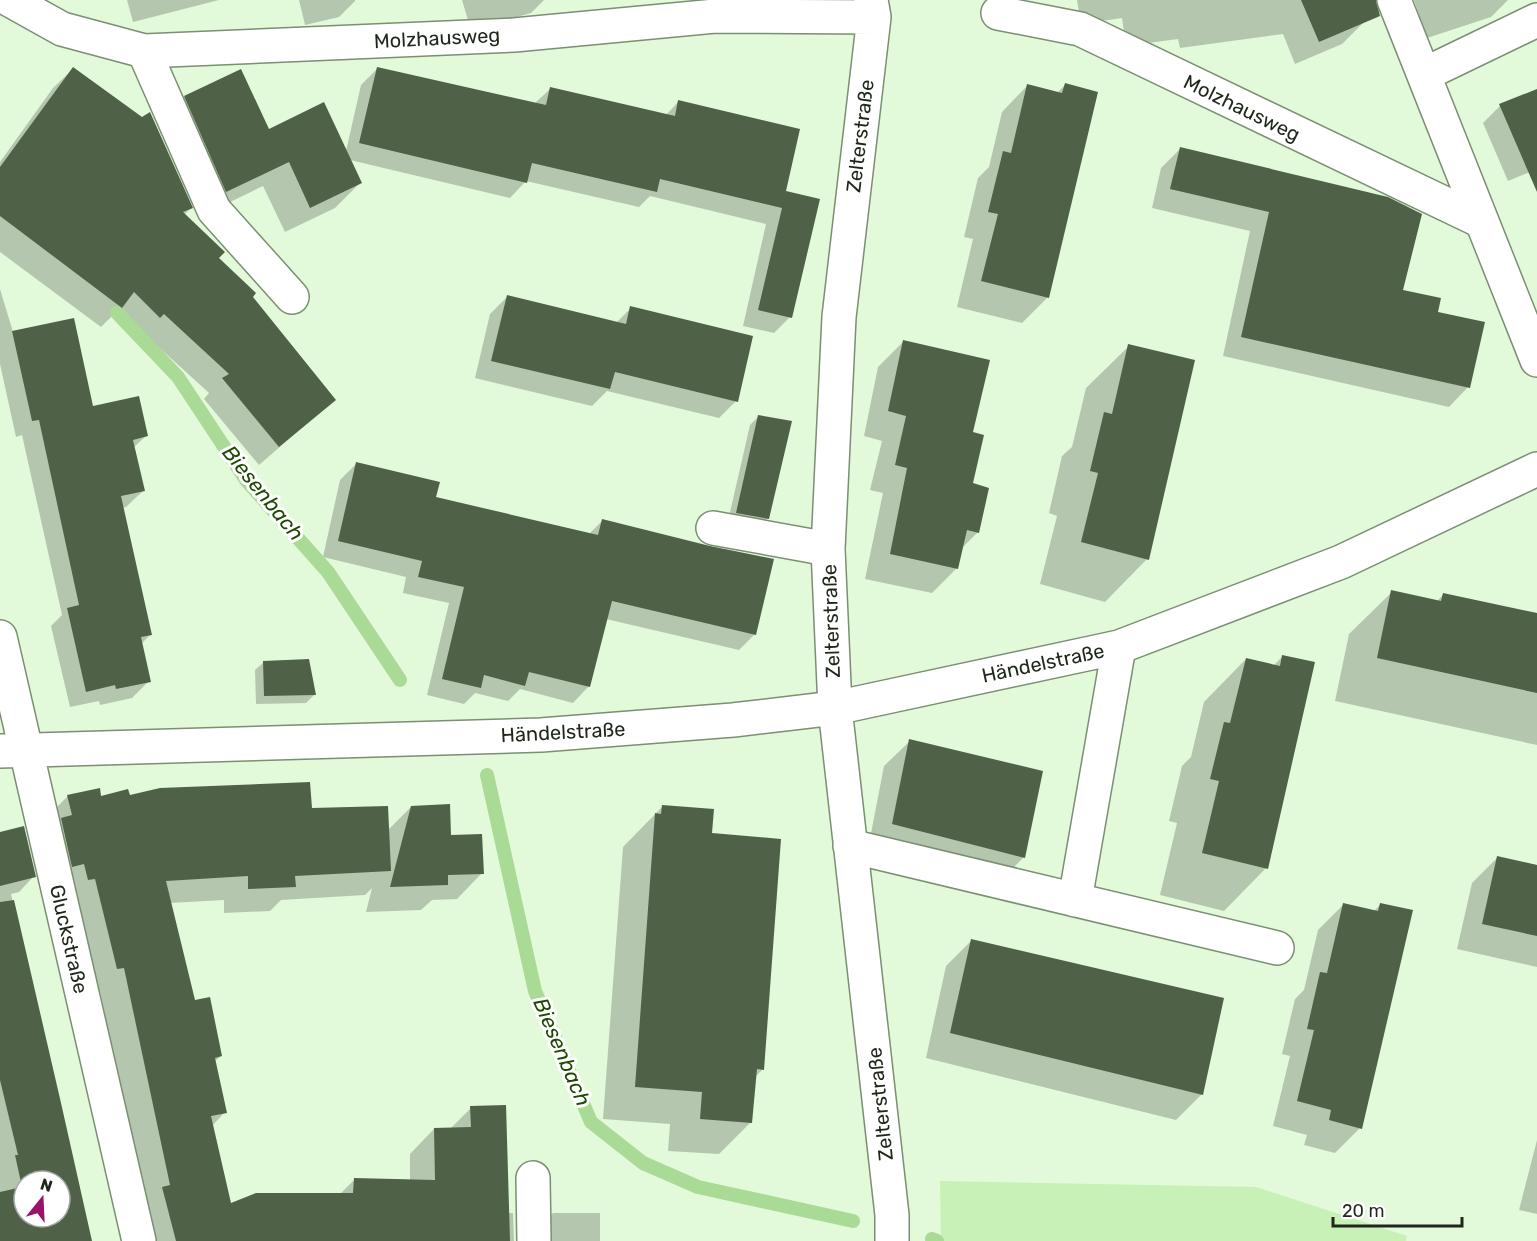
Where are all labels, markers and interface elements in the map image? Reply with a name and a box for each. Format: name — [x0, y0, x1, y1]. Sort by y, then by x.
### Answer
street label: Molzhausweg — [373, 23, 501, 53]
street label: Molzhausweg — [1180, 69, 1304, 147]
street label: Zelterstraße — [841, 78, 879, 194]
water label: Biesenbach — [217, 440, 309, 545]
street label: Zelterstraße — [817, 564, 845, 678]
street label: Händelstraße — [979, 638, 1107, 688]
street label: Händelstraße — [500, 717, 626, 747]
street label: Gluckstraße — [45, 882, 93, 996]
water label: Biesenbach — [528, 994, 596, 1110]
street label: Zelterstraße — [862, 1046, 898, 1162]
north arrow — [12, 1169, 72, 1229]
text: N — [38, 1174, 55, 1196]
scale bar — [1333, 1190, 1462, 1228]
text: 20 m — [1342, 1200, 1384, 1222]

